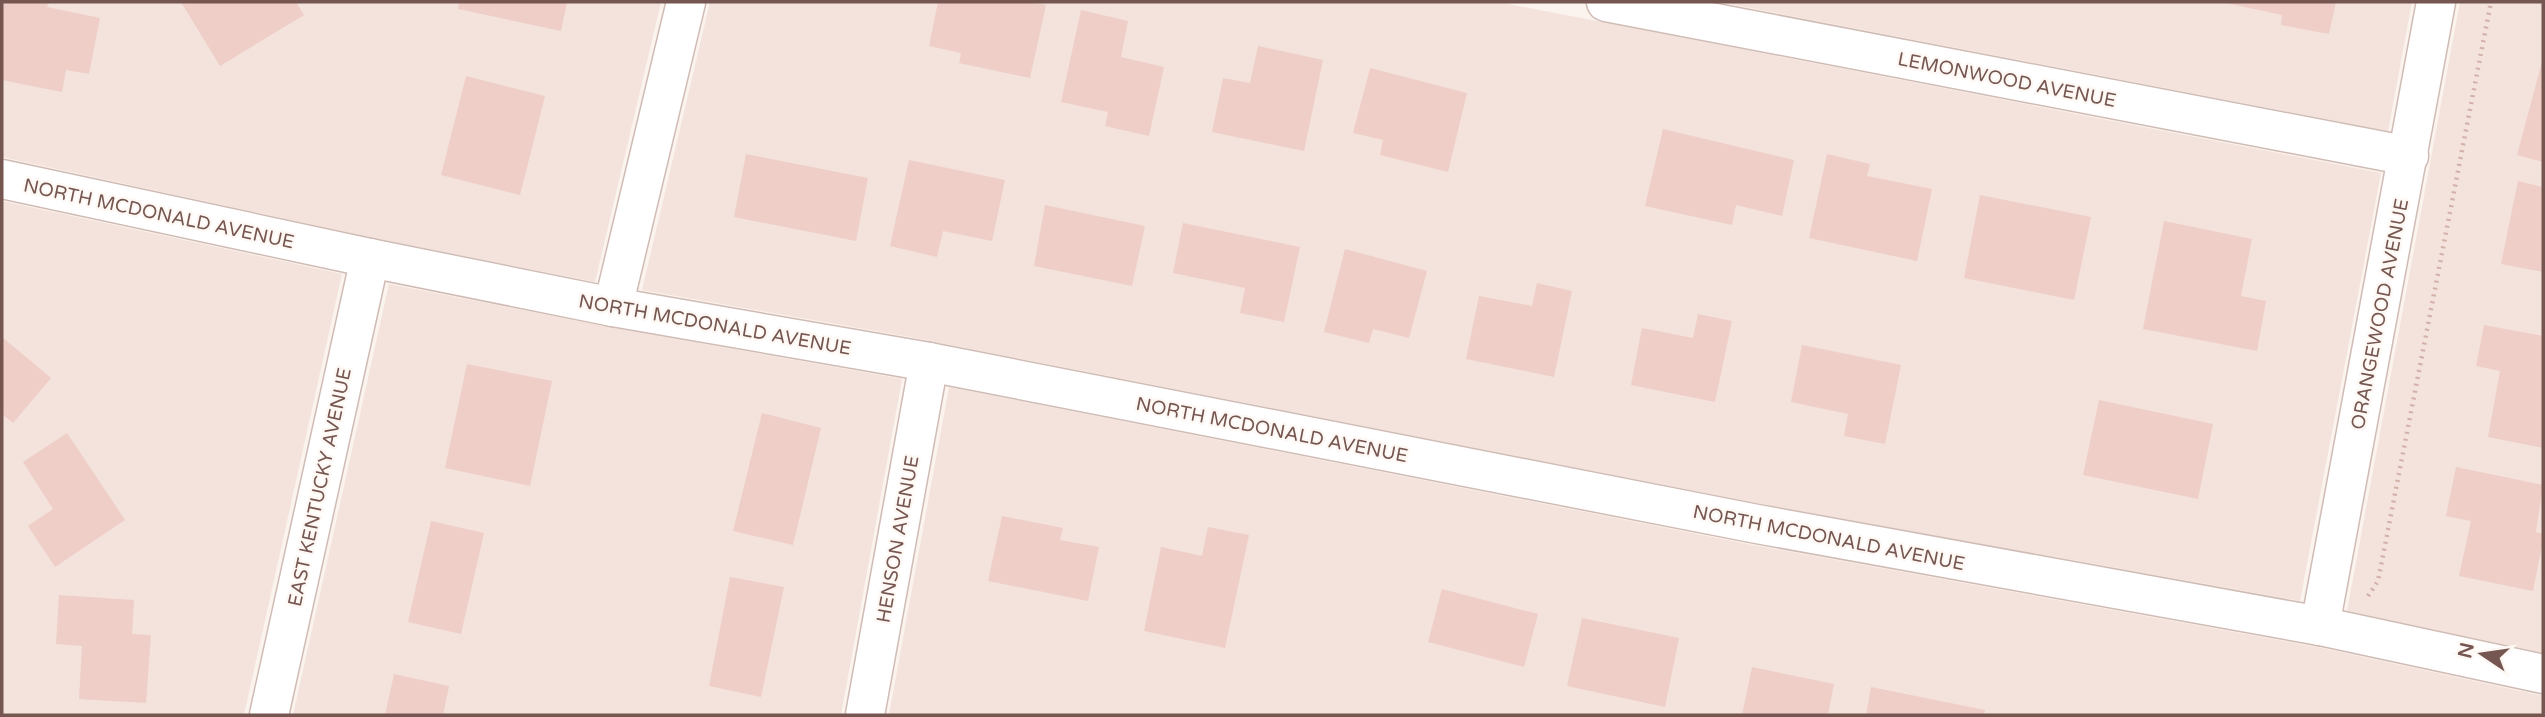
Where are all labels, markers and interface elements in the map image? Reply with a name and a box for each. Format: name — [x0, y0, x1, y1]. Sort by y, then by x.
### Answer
street label: LEMONWOOD AVENUE — [1896, 48, 2118, 112]
street label: NORTH MCDONALD AVENUE — [21, 174, 296, 253]
street label: ORANGEWOOD AVENUE — [2347, 197, 2413, 431]
street label: NORTH MCDONALD AVENUE — [577, 290, 853, 360]
street label: EAST KENTUCKY AVENUE — [284, 366, 356, 609]
street label: NORTH MCDONALD AVENUE — [1134, 393, 1410, 467]
street label: HENSON AVENUE — [872, 454, 924, 625]
street label: NORTH MCDONALD AVENUE — [1691, 501, 1967, 575]
north arrow — [2447, 619, 2517, 689]
text: N — [2454, 640, 2479, 660]

